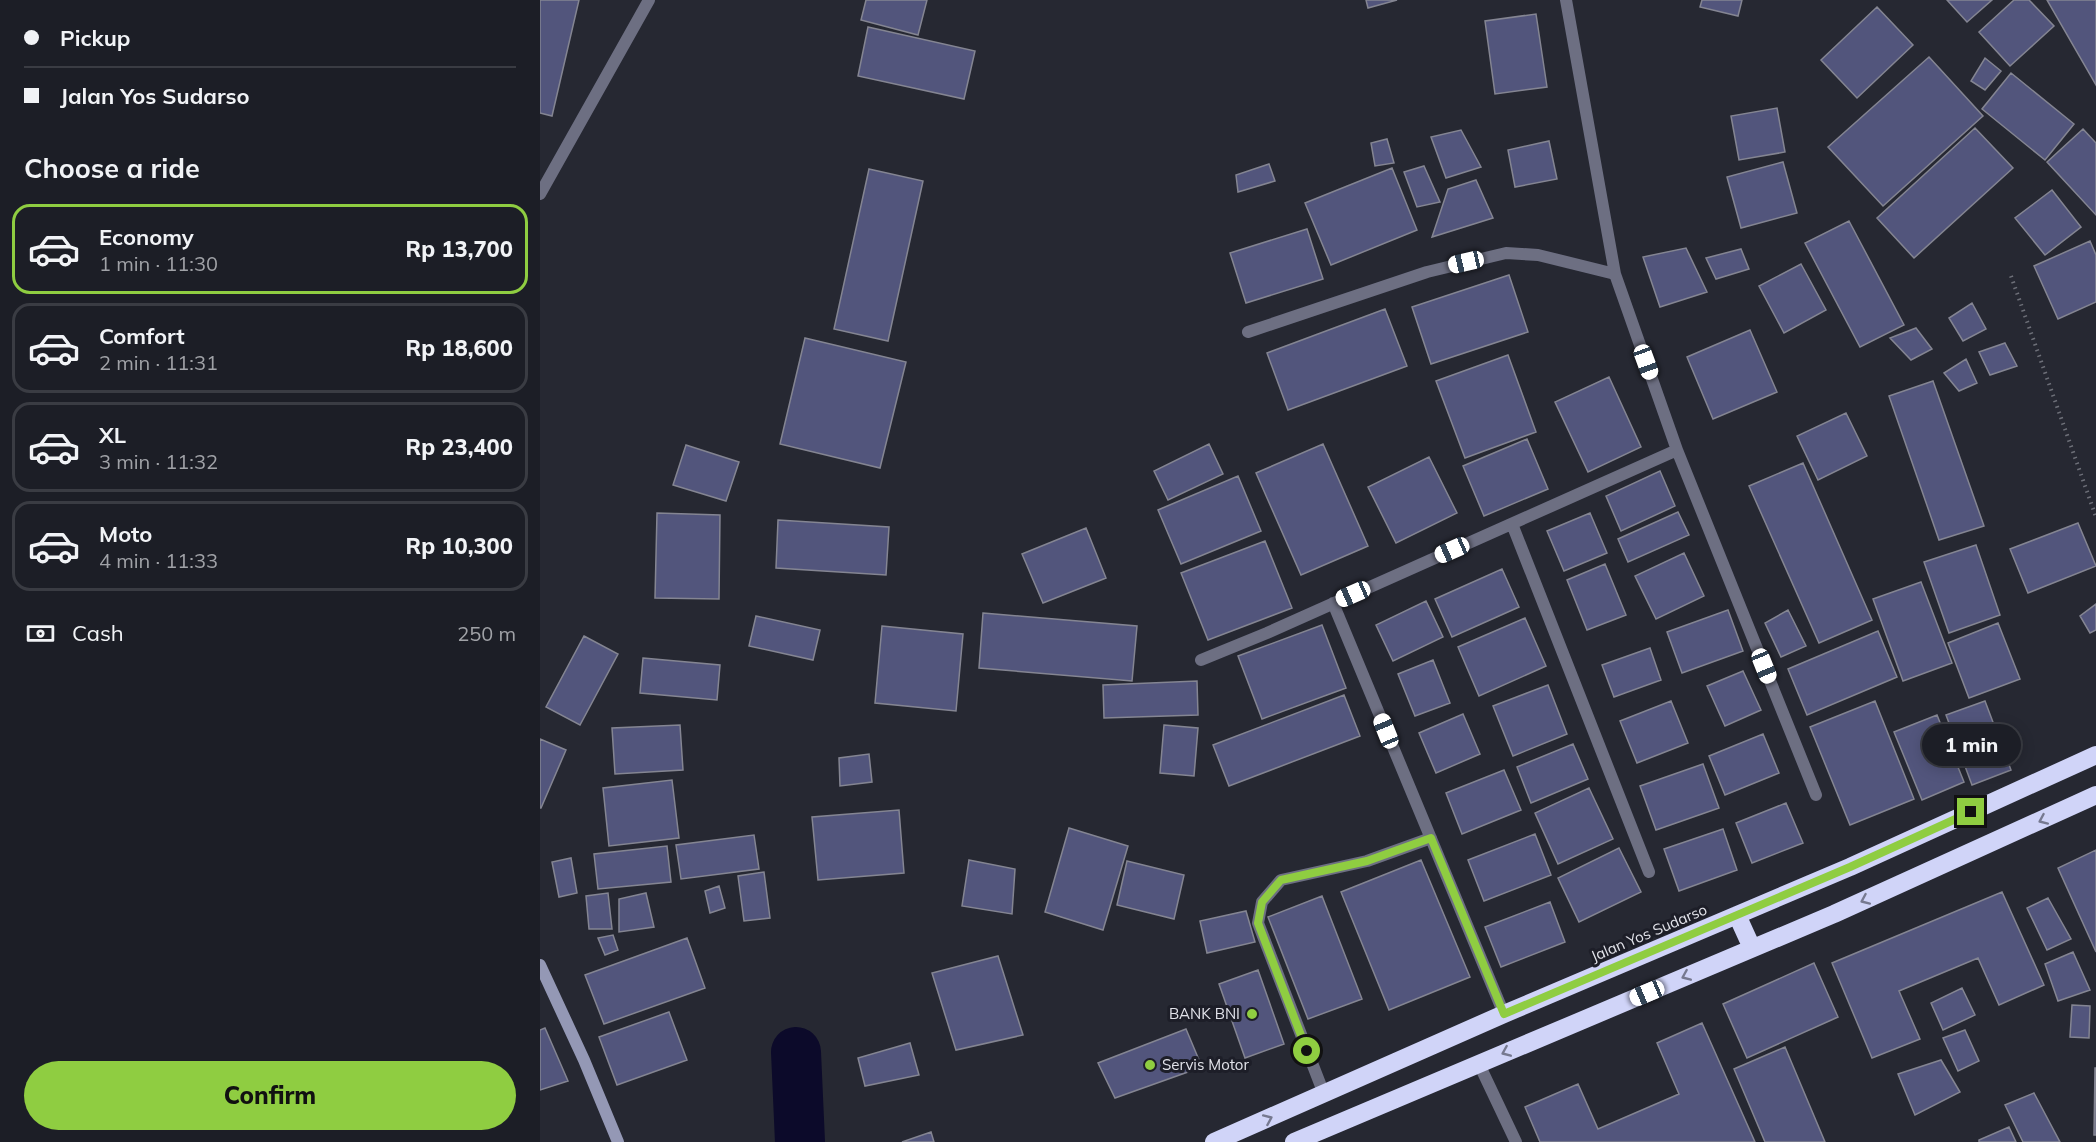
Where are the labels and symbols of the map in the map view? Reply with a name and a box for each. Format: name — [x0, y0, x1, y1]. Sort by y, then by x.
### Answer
car — [1446, 249, 1486, 275]
car — [1631, 342, 1661, 382]
car — [1432, 534, 1472, 566]
car — [1333, 578, 1373, 610]
car — [1749, 646, 1779, 686]
car — [1371, 711, 1401, 751]
callout: 1 min — [1922, 725, 2020, 767]
route end — [1957, 798, 1984, 825]
one-way arrow — [2038, 812, 2049, 824]
one-way arrow — [1860, 892, 1871, 904]
street label: Jalan Yos Sudarso — [1588, 899, 1710, 966]
one-way arrow — [1681, 969, 1692, 981]
car — [1627, 978, 1667, 1008]
place label: BANK BNI — [1169, 1004, 1240, 1023]
marker: BANK BNI — [1245, 1007, 1259, 1021]
route start — [1293, 1037, 1320, 1064]
one-way arrow — [1501, 1045, 1512, 1057]
place label: Servis Motor — [1162, 1055, 1249, 1074]
marker: Servis Motor — [1143, 1058, 1157, 1072]
one-way arrow — [1261, 1114, 1272, 1126]

